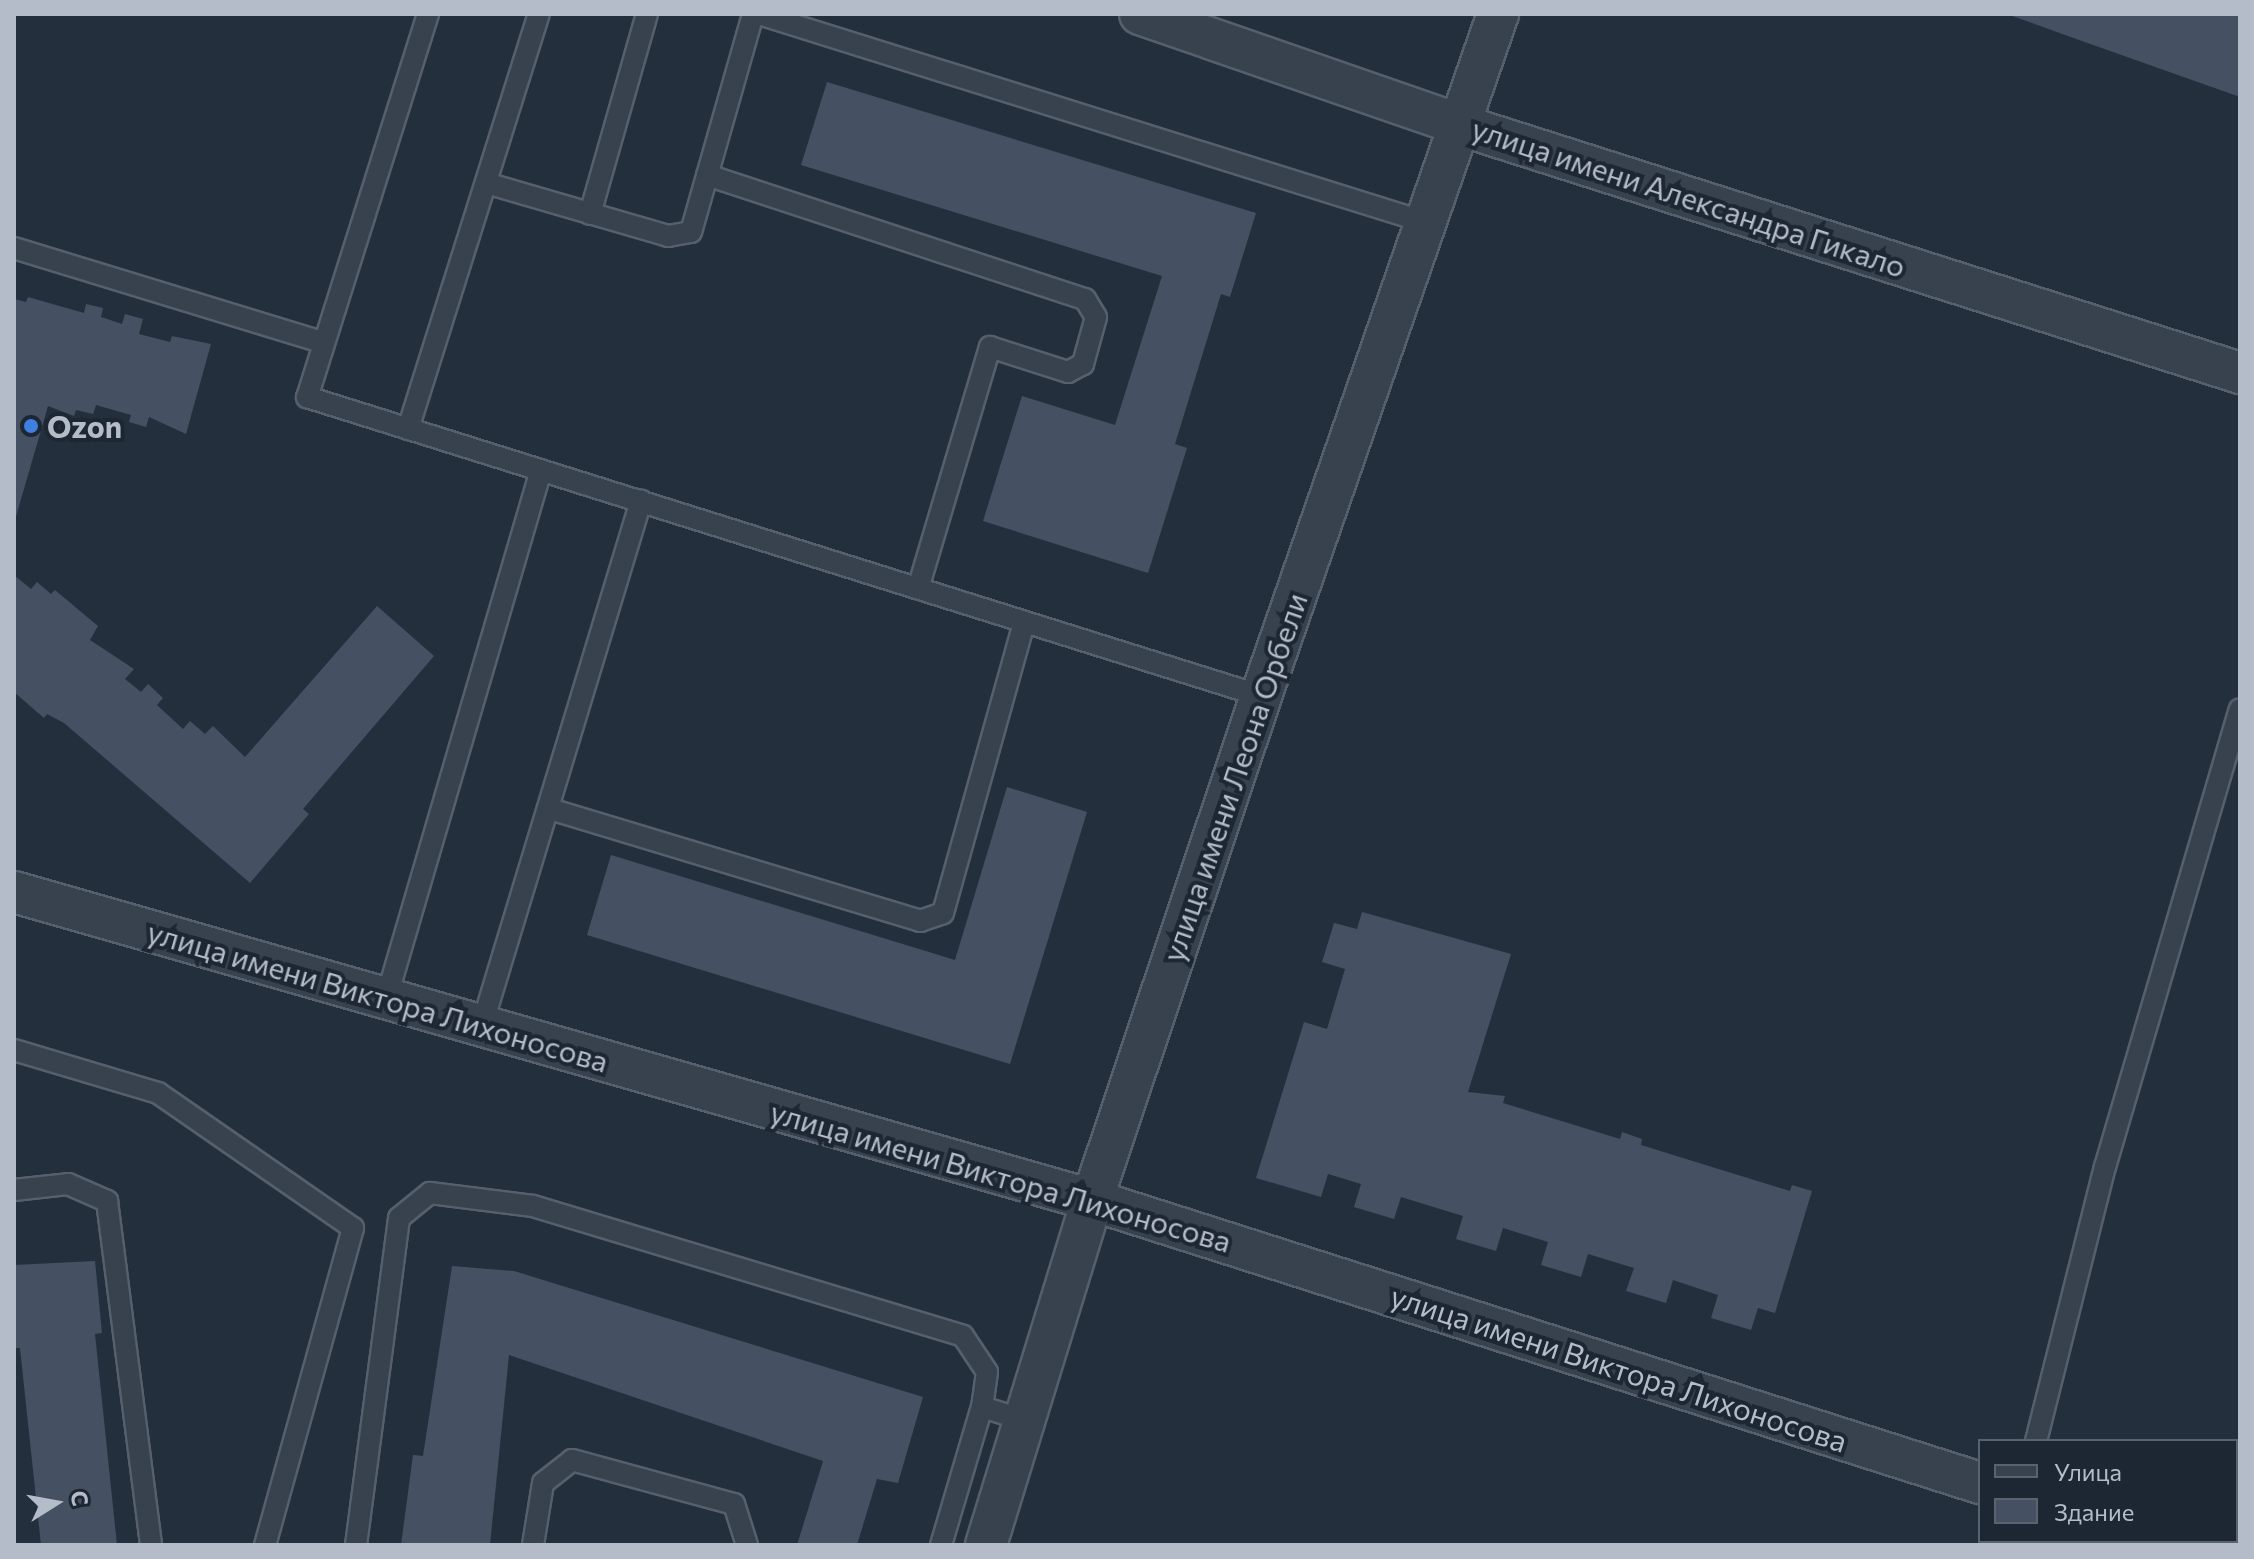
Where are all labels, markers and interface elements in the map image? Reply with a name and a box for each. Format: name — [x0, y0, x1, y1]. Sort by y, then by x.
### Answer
street label: улица имени Александра Гикало — [1468, 110, 1910, 284]
place label: Ozon — [47, 408, 122, 444]
marker: Ozon — [22, 417, 40, 435]
street label: улица имени Леона Орбели — [1154, 588, 1314, 966]
street label: улица имени Виктора Лихоносова — [143, 913, 613, 1079]
street label: улица имени Виктора Лихоносова — [766, 1093, 1236, 1259]
street label: улица имени Виктора Лихоносова — [1386, 1277, 1852, 1459]
legend — [1978, 1439, 2238, 1543]
text: Улица — [2054, 1457, 2122, 1486]
north arrow — [16, 1463, 96, 1543]
text: С — [65, 1488, 95, 1508]
text: Здание — [2054, 1497, 2134, 1526]

